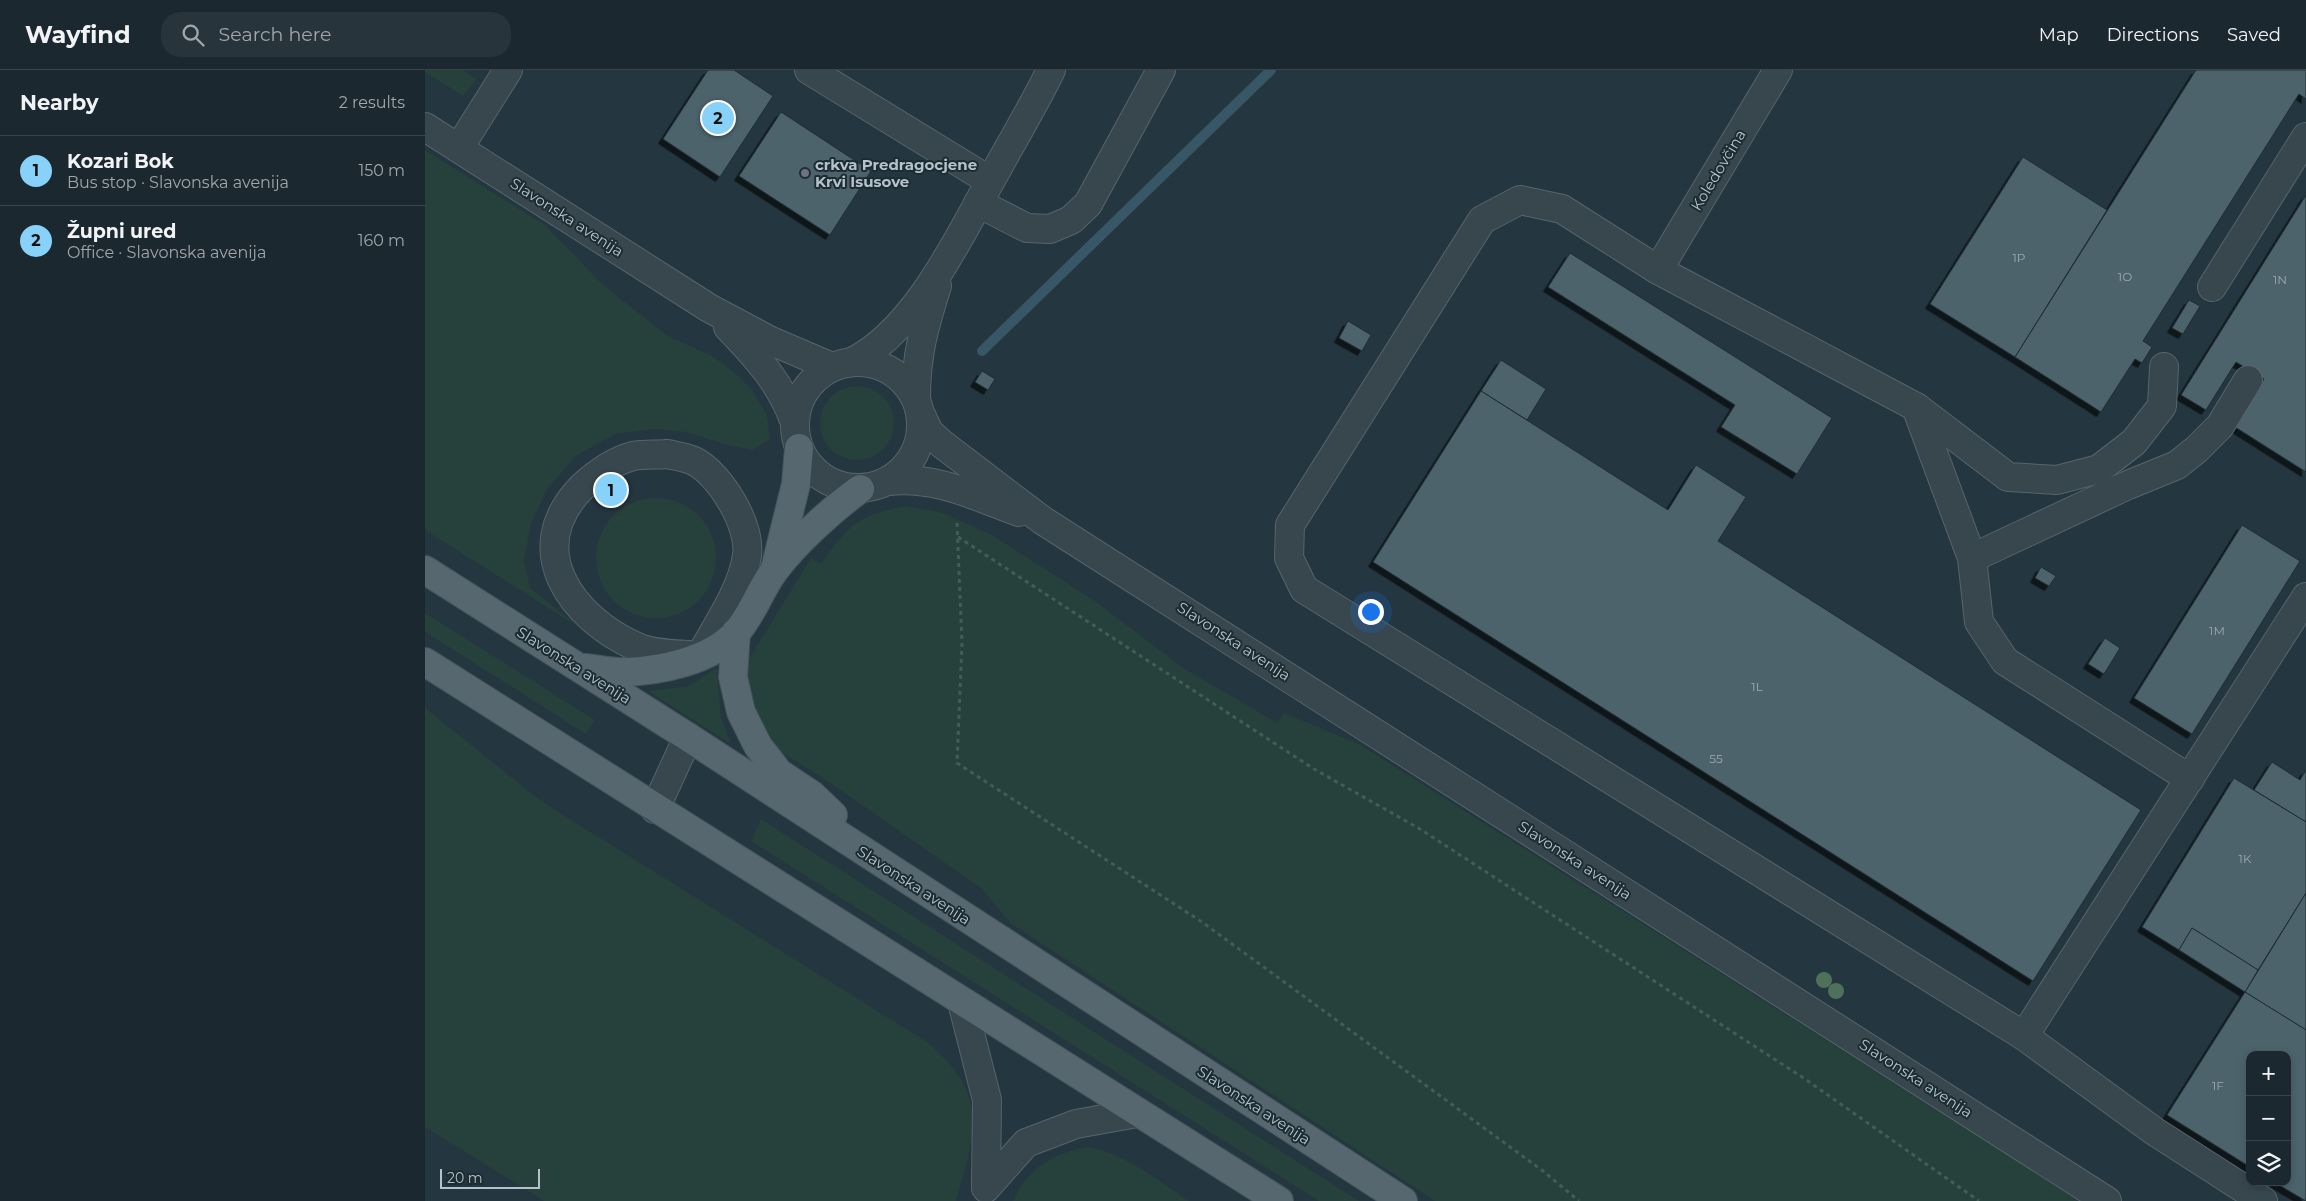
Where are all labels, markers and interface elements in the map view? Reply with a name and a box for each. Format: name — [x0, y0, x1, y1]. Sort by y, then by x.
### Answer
search box — [161, 12, 511, 57]
text: Wayfind — [25, 20, 131, 49]
icon: search — [179, 21, 207, 49]
text: Search here — [219, 23, 332, 46]
text: Map — [2039, 24, 2079, 46]
text: Directions — [2107, 24, 2199, 46]
text: Saved — [2227, 24, 2281, 46]
text: Nearby — [20, 90, 99, 115]
text: 2 results — [339, 93, 405, 112]
pin: 2 — [702, 99, 734, 137]
street label: Koledovčina — [1686, 126, 1750, 214]
text: Kozari Bok — [67, 150, 174, 173]
place label: crkva Predragocjene Krvi Isusove — [815, 155, 977, 191]
text: 1 — [33, 161, 39, 180]
text: 150 m — [358, 161, 405, 180]
marker: crkva Predragocjene Krvi Isusove — [799, 167, 811, 179]
text: Bus stop · Slavonska avenija — [67, 173, 289, 192]
street label: Slavonska avenija — [507, 173, 627, 261]
text: Župni ured — [67, 220, 176, 243]
text: 2 — [31, 231, 41, 250]
text: 160 m — [358, 231, 405, 250]
text: Office · Slavonska avenija — [67, 243, 266, 262]
house number: 1P — [2013, 250, 2025, 265]
house number: 1O — [2118, 269, 2132, 284]
house number: 1N — [2273, 272, 2287, 287]
pin: 1 — [595, 471, 627, 509]
street label: Slavonska avenija — [1174, 597, 1294, 685]
your location — [1358, 599, 1384, 625]
street label: Slavonska avenija — [513, 622, 635, 708]
house number: 1M — [2209, 623, 2225, 638]
house number: 1L — [1751, 679, 1763, 694]
house number: 55 — [1709, 751, 1723, 766]
street label: Slavonska avenija — [1515, 816, 1635, 904]
street label: Slavonska avenija — [854, 841, 974, 929]
house number: 1K — [2239, 851, 2252, 866]
street label: Slavonska avenija — [1856, 1034, 1976, 1122]
map controls — [2246, 1051, 2291, 1186]
button: + — [2246, 1051, 2291, 1096]
street label: Slavonska avenija — [1194, 1061, 1314, 1149]
house number: 1F — [2212, 1078, 2224, 1093]
button: − — [2246, 1096, 2291, 1141]
button: layers — [2246, 1141, 2291, 1186]
scale bar — [440, 1166, 540, 1189]
text: 20 m — [447, 1169, 483, 1187]

